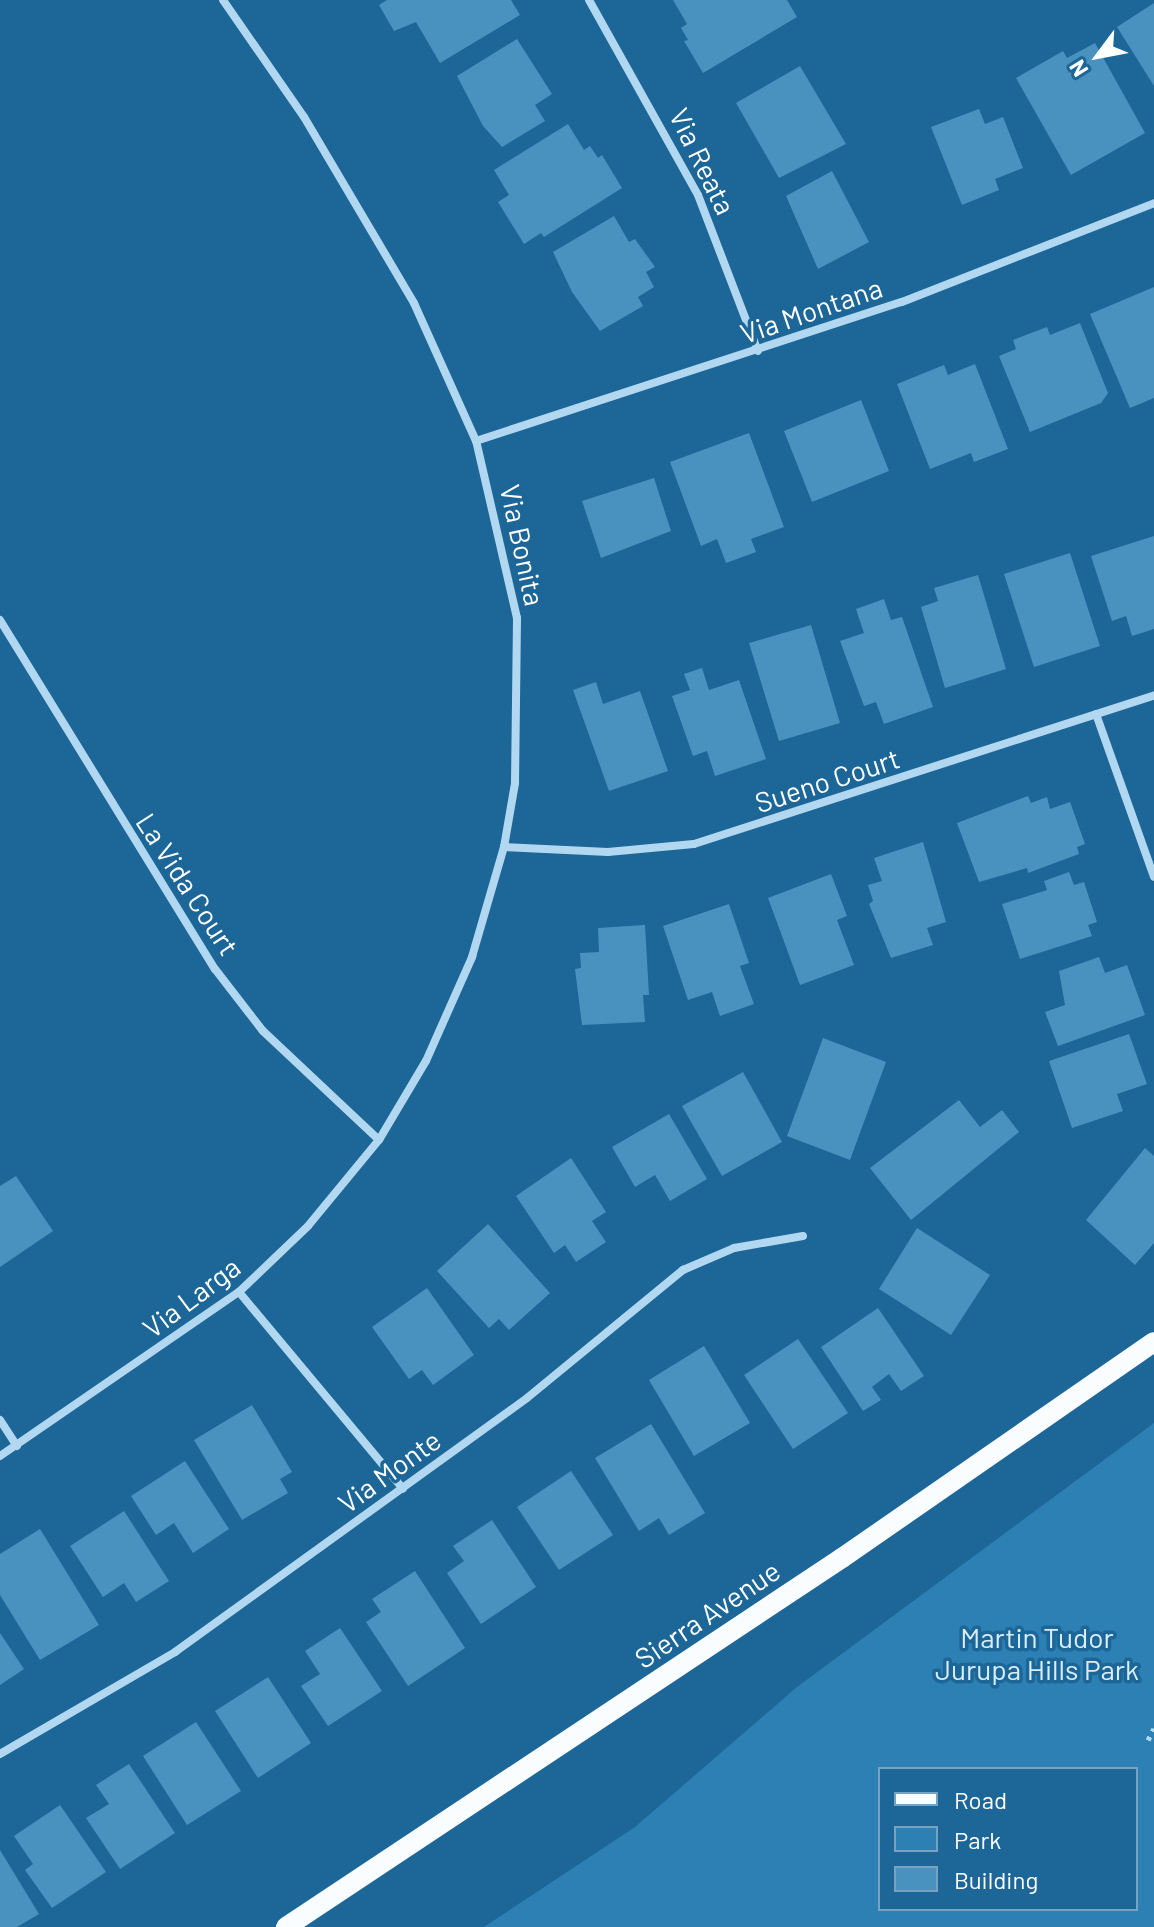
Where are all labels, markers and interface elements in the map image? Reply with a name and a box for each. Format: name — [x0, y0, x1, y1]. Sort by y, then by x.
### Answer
north arrow — [1058, 16, 1138, 96]
text: N — [1063, 56, 1093, 82]
street label: Via Reata — [663, 102, 743, 220]
street label: Via Montana — [736, 270, 886, 350]
street label: Via Bonita — [494, 481, 552, 609]
street label: Sueno Court — [750, 741, 904, 819]
street label: La Vida Court — [130, 807, 246, 961]
street label: Via Larga — [136, 1250, 246, 1344]
street label: Via Monte — [331, 1423, 447, 1519]
street label: Sierra Avenue — [628, 1553, 786, 1675]
park label: Martin Tudor Jurupa Hills Park — [935, 1620, 1139, 1686]
legend — [878, 1767, 1138, 1911]
text: Road — [954, 1785, 1007, 1814]
text: Park — [954, 1825, 1001, 1854]
text: Building — [954, 1865, 1038, 1894]

